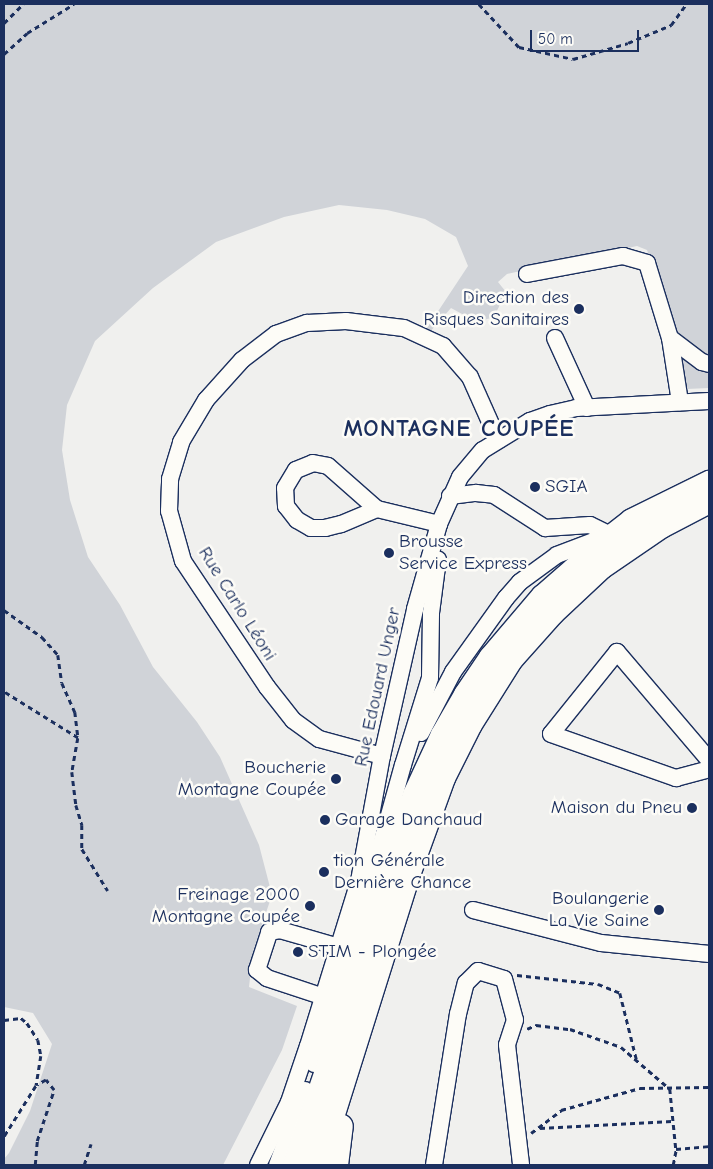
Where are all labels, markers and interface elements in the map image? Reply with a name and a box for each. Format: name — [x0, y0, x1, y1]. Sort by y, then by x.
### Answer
scale bar — [533, 20, 642, 52]
text: 50 m — [538, 30, 573, 48]
place label: Direction des Risques Sanitaires — [424, 287, 569, 331]
marker: Direction des Risques Sanitaires — [573, 303, 585, 315]
district label: MONTAGNE COUPÉE — [342, 415, 576, 443]
place label: SGIA — [545, 476, 588, 498]
marker: SGIA — [529, 481, 541, 493]
place label: Brousse Service Express — [399, 531, 527, 575]
street label: Rue Carlo Léoni — [193, 543, 281, 665]
marker: Brousse Service Express — [383, 547, 395, 559]
street label: Rue Edouard Unger — [350, 605, 406, 769]
place label: Boucherie Montagne Coupée — [178, 757, 326, 801]
marker: Boucherie Montagne Coupée — [330, 773, 342, 785]
place label: Maison du Pneu — [551, 797, 682, 819]
marker: Maison du Pneu — [686, 802, 698, 814]
place label: Garage Danchaud — [335, 809, 483, 831]
marker: Garage Danchaud — [319, 814, 331, 826]
place label: tion Générale Dernière Chance — [334, 850, 471, 894]
marker: tion Générale Dernière Chance — [318, 866, 330, 878]
place label: Freinage 2000 Montagne Coupée — [152, 884, 300, 928]
place label: Boulangerie La Vie Saine — [549, 888, 649, 932]
marker: Freinage 2000 Montagne Coupée — [304, 900, 316, 912]
marker: Boulangerie La Vie Saine — [653, 904, 665, 916]
place label: STIM - Plongée — [308, 941, 437, 963]
marker: STIM - Plongée — [292, 946, 304, 958]

